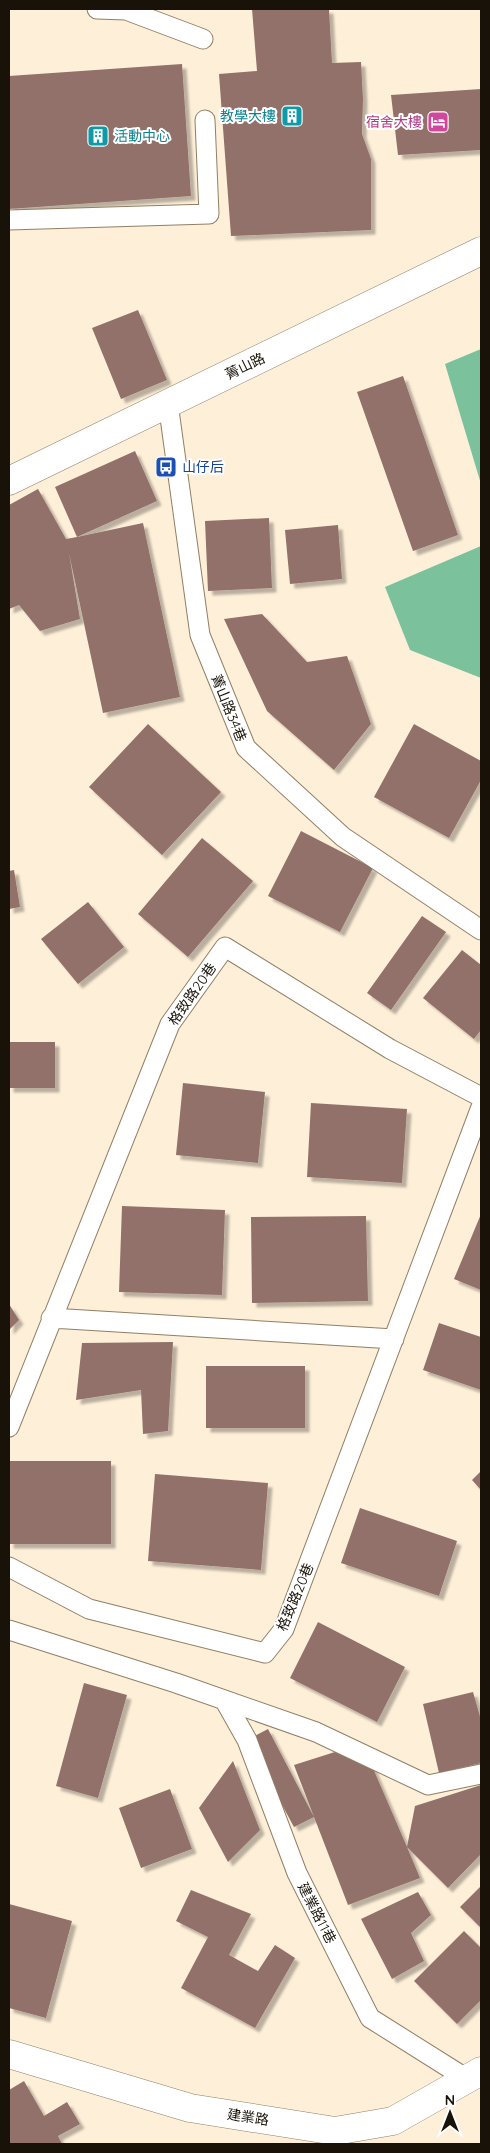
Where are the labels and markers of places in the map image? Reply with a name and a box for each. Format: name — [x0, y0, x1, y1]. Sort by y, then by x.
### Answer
building icon: 教學大樓 — [280, 104, 304, 128]
place label: 教學大樓 — [220, 107, 276, 125]
hotel icon: 宿舍大樓 — [426, 110, 450, 134]
place label: 宿舍大樓 — [366, 113, 422, 131]
building icon: 活動中心 — [86, 124, 110, 148]
place label: 活動中心 — [114, 127, 170, 145]
bus stop icon: 山仔后 — [154, 455, 178, 479]
place label: 山仔后 — [182, 458, 224, 476]

